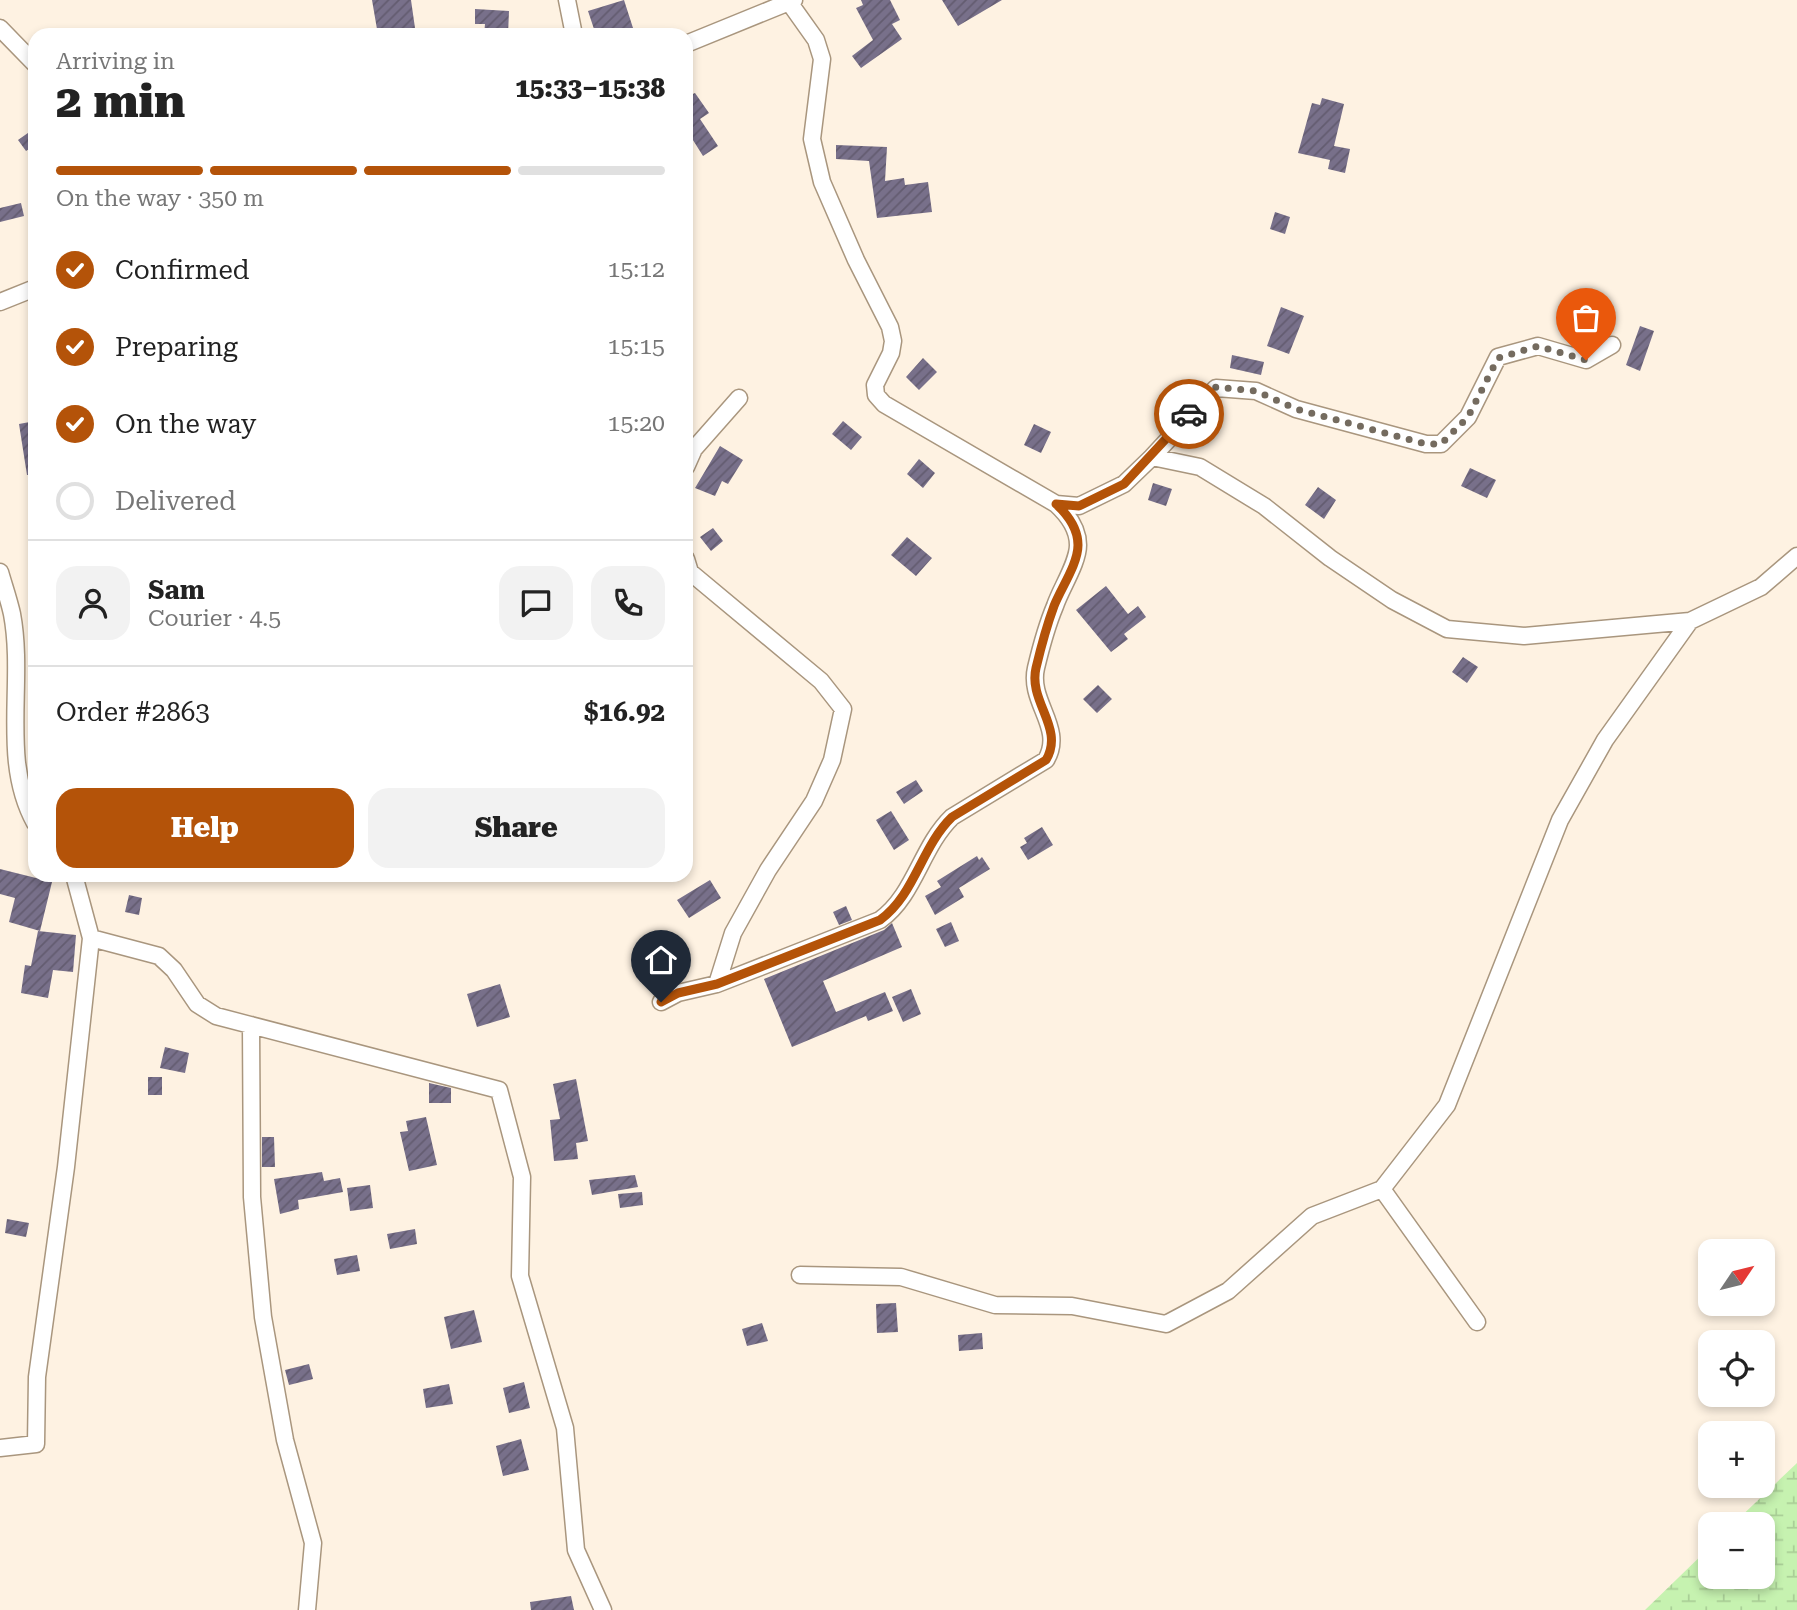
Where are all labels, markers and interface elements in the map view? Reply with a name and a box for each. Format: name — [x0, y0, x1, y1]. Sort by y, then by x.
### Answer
text: Arriving in — [56, 48, 175, 75]
text: 15:33–15:38 — [515, 73, 665, 103]
text: 2 min — [56, 74, 185, 128]
text: On the way · 350 m — [56, 185, 264, 212]
icon: check — [56, 251, 94, 289]
text: Confirmed — [115, 255, 250, 285]
text: 15:12 — [608, 256, 665, 283]
pin — [1556, 288, 1616, 360]
icon: bag — [1567, 299, 1605, 337]
icon: check — [56, 328, 94, 366]
text: Preparing — [115, 332, 238, 362]
text: 15:15 — [608, 333, 665, 360]
courier — [1154, 379, 1224, 449]
icon: car — [1170, 395, 1208, 433]
icon: check — [56, 405, 94, 443]
text: On the way — [115, 409, 256, 439]
text: 15:20 — [608, 410, 665, 437]
text: Delivered — [115, 486, 236, 516]
button: person — [56, 566, 130, 640]
button: chat — [499, 566, 573, 640]
button: phone — [591, 566, 665, 640]
text: Sam — [148, 575, 205, 605]
text: Courier · 4.5 — [148, 605, 281, 632]
text: Order #2863 — [56, 697, 210, 727]
text: $16.92 — [584, 697, 665, 727]
button: Help — [56, 788, 354, 868]
button: Share — [368, 788, 665, 868]
pin — [631, 930, 691, 1002]
icon: home — [642, 941, 680, 979]
north arrow — [1698, 1239, 1774, 1316]
map controls — [1698, 1239, 1775, 1589]
button: locate — [1698, 1330, 1775, 1407]
button: + — [1698, 1421, 1775, 1498]
button: − — [1698, 1512, 1775, 1589]

